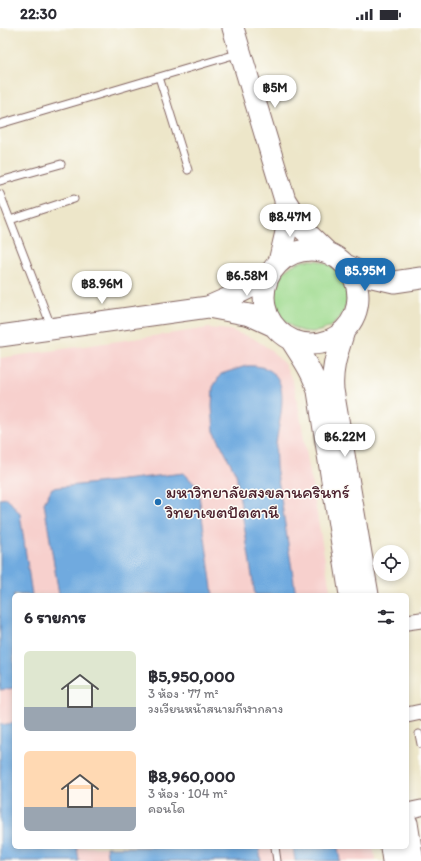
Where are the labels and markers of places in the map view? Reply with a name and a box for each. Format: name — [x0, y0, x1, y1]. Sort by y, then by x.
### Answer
pin: ฿5M — [256, 75, 294, 109]
pin: ฿8.47M — [257, 204, 323, 238]
pin: ฿5.95M — [332, 258, 398, 292]
pin: ฿6.58M — [214, 263, 280, 297]
pin: ฿8.96M — [69, 271, 135, 305]
pin: ฿6.22M — [312, 424, 378, 458]
place label: มหาวิทยาลัยสงขลานครินทร์ วิทยาเขตปัตตานี — [164, 482, 350, 522]
marker: มหาวิทยาลัยสงขลานครินทร์ วิทยาเขตปัตตานี — [153, 497, 163, 507]

